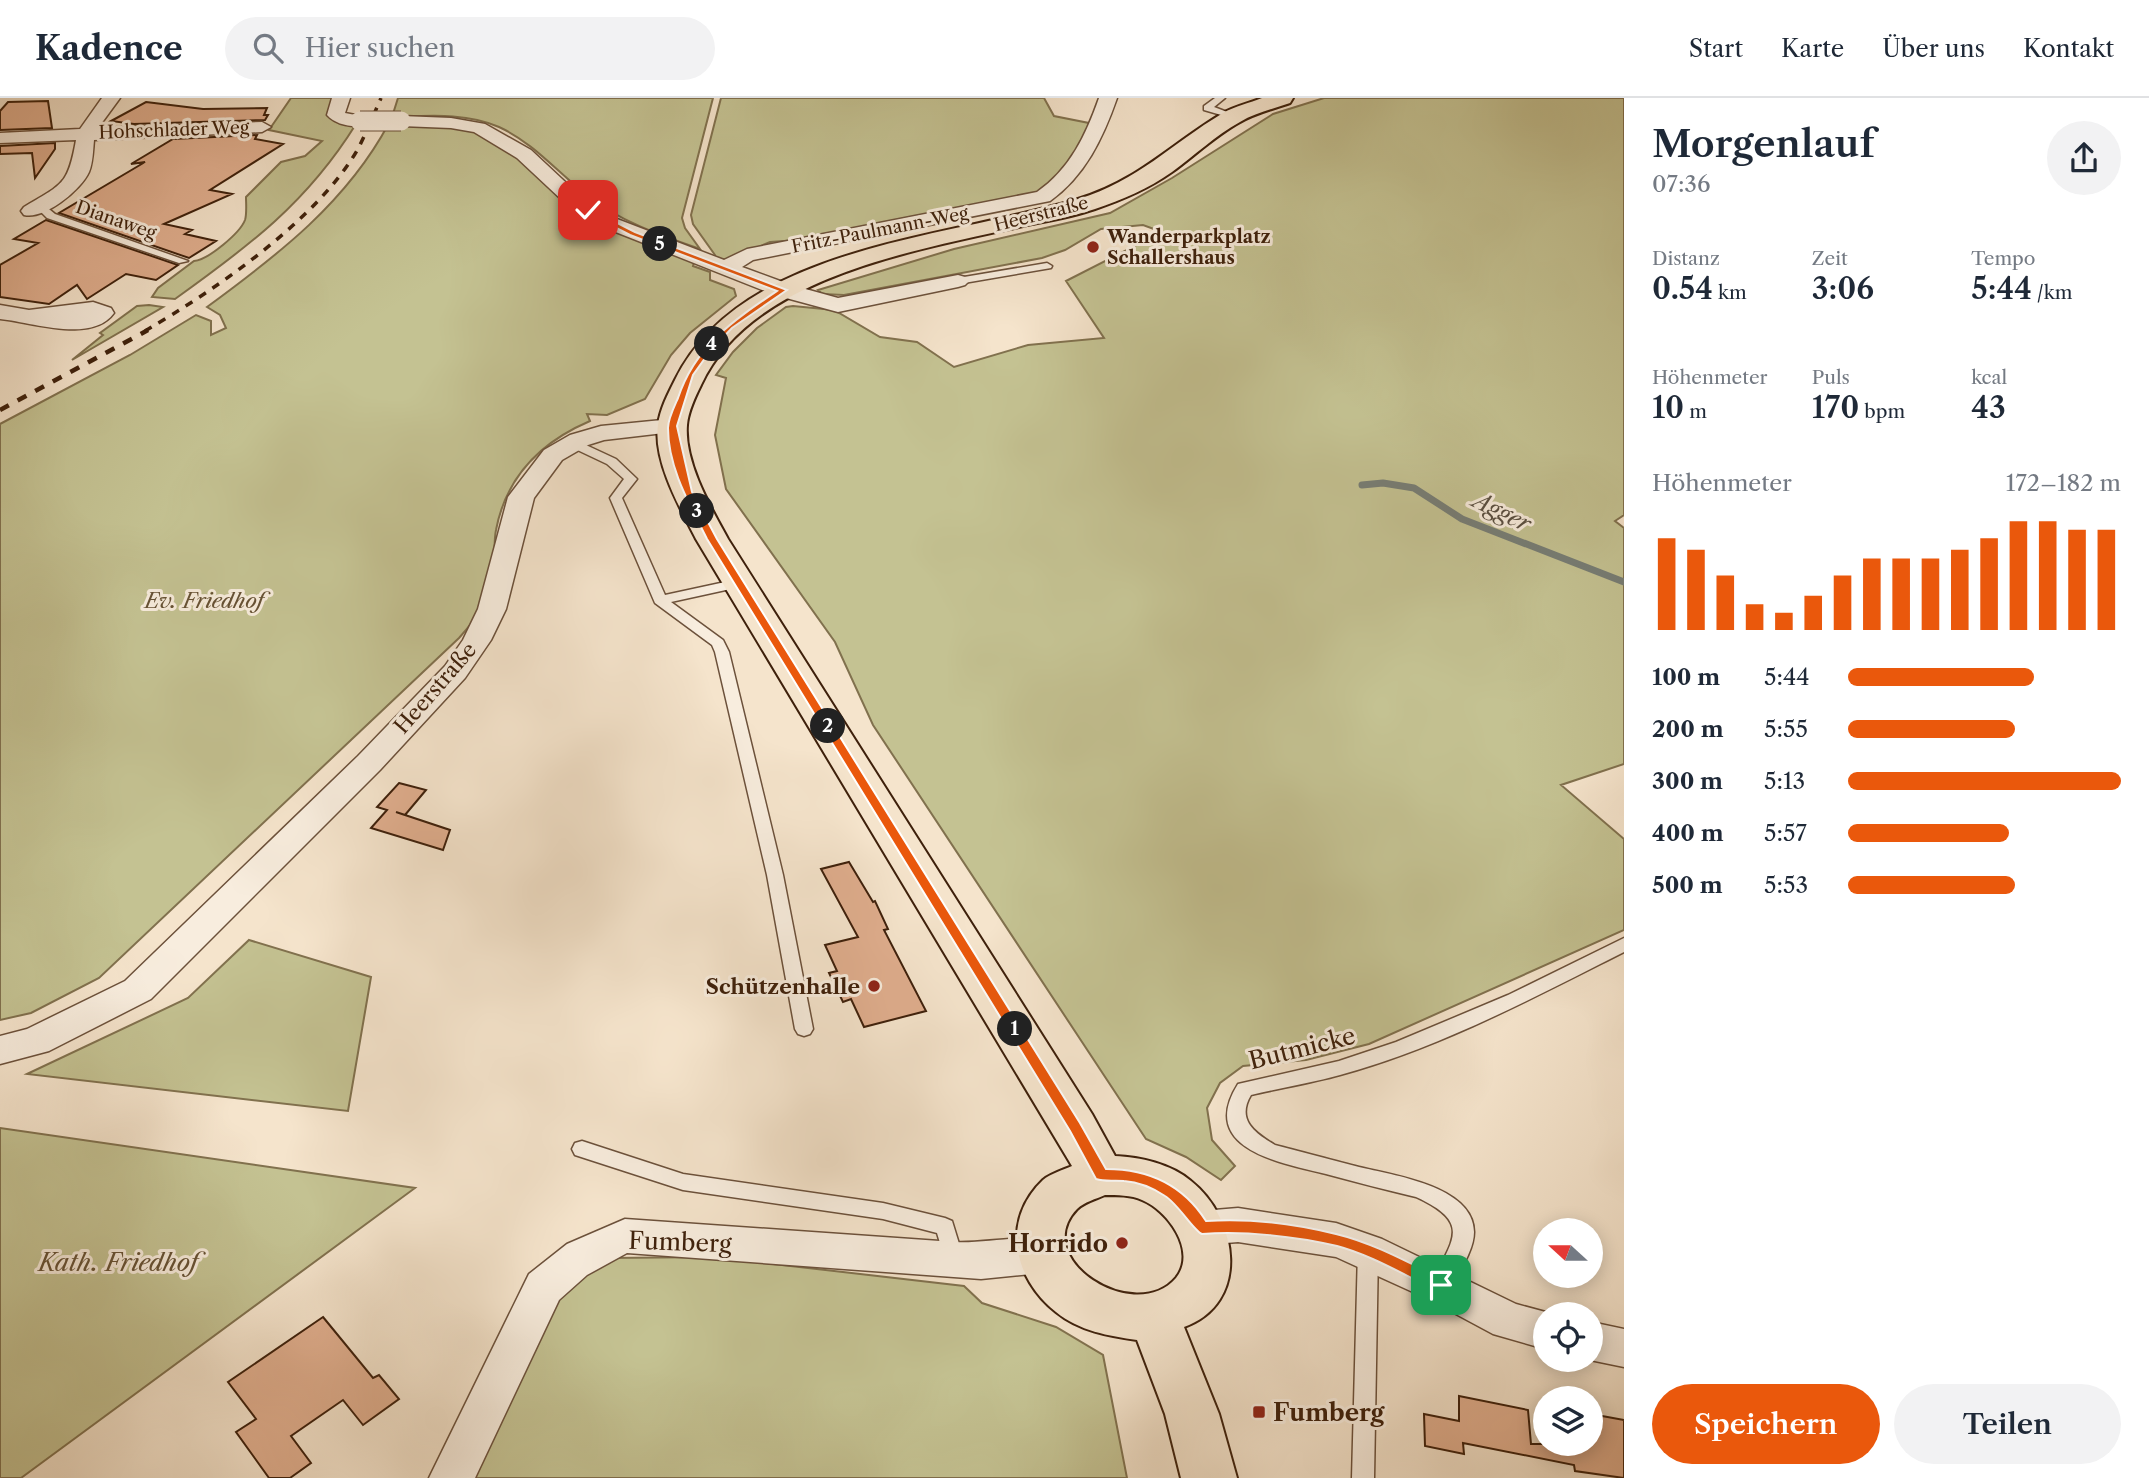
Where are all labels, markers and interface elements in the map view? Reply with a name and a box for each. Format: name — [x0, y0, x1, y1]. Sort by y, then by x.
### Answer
search box — [225, 17, 715, 80]
text: Kadence — [35, 28, 183, 69]
icon: search — [249, 29, 287, 67]
text: Hier suchen — [305, 32, 455, 64]
text: Start — [1689, 34, 1743, 63]
text: Karte — [1781, 34, 1844, 63]
text: Über uns — [1882, 34, 1985, 63]
text: Kontakt — [2023, 34, 2114, 63]
street label: Hohschlader Weg — [98, 116, 250, 144]
text: Morgenlauf — [1652, 120, 1875, 167]
button: share — [2047, 121, 2121, 195]
text: 07:36 — [1652, 170, 1711, 198]
pin — [558, 180, 618, 240]
icon: check — [569, 191, 607, 229]
street label: Heerstraße — [992, 192, 1090, 236]
street label: Dianaweg — [73, 196, 160, 244]
street label: Fritz-Paulmann-Weg — [790, 202, 971, 258]
pin: 5 — [642, 226, 678, 262]
place label: Wanderparkplatz Schallershaus — [1106, 226, 1271, 269]
text: 5 — [654, 232, 665, 255]
marker: Wanderparkplatz Schallershaus — [1085, 239, 1101, 255]
text: Distanz — [1652, 247, 1720, 270]
text: Zeit — [1812, 247, 1848, 270]
text: Tempo — [1971, 247, 2035, 270]
text: 0.54 — [1652, 270, 1713, 307]
text: 3:06 — [1812, 270, 1874, 307]
text: 5:44 — [1971, 270, 2032, 307]
text: km — [1713, 281, 1747, 304]
text: /km — [2032, 281, 2072, 304]
pin: 4 — [694, 327, 730, 362]
text: 4 — [706, 332, 717, 355]
text: Höhenmeter — [1652, 366, 1768, 389]
text: Puls — [1812, 366, 1850, 389]
text: kcal — [1971, 366, 2007, 389]
text: 10 — [1652, 389, 1684, 426]
text: 170 — [1812, 389, 1859, 426]
text: 43 — [1971, 389, 2006, 426]
text: m — [1684, 400, 1707, 423]
text: bpm — [1859, 400, 1905, 423]
text: Höhenmeter — [1652, 469, 1792, 497]
text: 172–182 m — [2006, 469, 2121, 497]
water label: Agger — [1466, 485, 1537, 539]
pin: 3 — [680, 494, 714, 528]
text: 3 — [691, 499, 702, 522]
park label: Ev. Friedhof — [143, 588, 271, 613]
street label: Heerstraße — [389, 637, 481, 739]
text: 100 m — [1652, 663, 1720, 691]
text: 5:44 — [1764, 663, 1810, 691]
pin: 2 — [810, 708, 846, 744]
text: 2 — [822, 714, 833, 737]
text: 200 m — [1652, 715, 1724, 743]
text: 5:55 — [1764, 715, 1808, 743]
text: 300 m — [1652, 767, 1723, 795]
text: 5:13 — [1764, 767, 1805, 795]
text: 400 m — [1652, 819, 1724, 847]
text: 5:57 — [1764, 819, 1807, 847]
text: 500 m — [1652, 871, 1723, 899]
text: 5:53 — [1764, 871, 1808, 899]
place label: Schützenhalle — [706, 974, 860, 999]
marker: Schützenhalle — [866, 978, 882, 994]
pin: 1 — [998, 1012, 1032, 1046]
text: 1 — [1010, 1017, 1019, 1040]
street label: Butmicke — [1246, 1021, 1358, 1075]
north arrow — [1533, 1218, 1603, 1288]
map controls — [1533, 1218, 1603, 1456]
street label: Fumberg — [628, 1226, 732, 1258]
place label: Horrido — [1008, 1229, 1108, 1258]
marker: Horrido — [1114, 1235, 1130, 1251]
park label: Kath. Friedhof — [37, 1248, 206, 1277]
pin — [1411, 1255, 1471, 1315]
icon: arrive — [1422, 1266, 1460, 1304]
button: locate — [1533, 1302, 1603, 1372]
button: Speichern — [1652, 1384, 1880, 1464]
button: Teilen — [1894, 1384, 2121, 1464]
button: layers — [1533, 1386, 1603, 1456]
place label: Fumberg — [1273, 1398, 1386, 1427]
marker: Fumberg — [1251, 1404, 1267, 1420]

